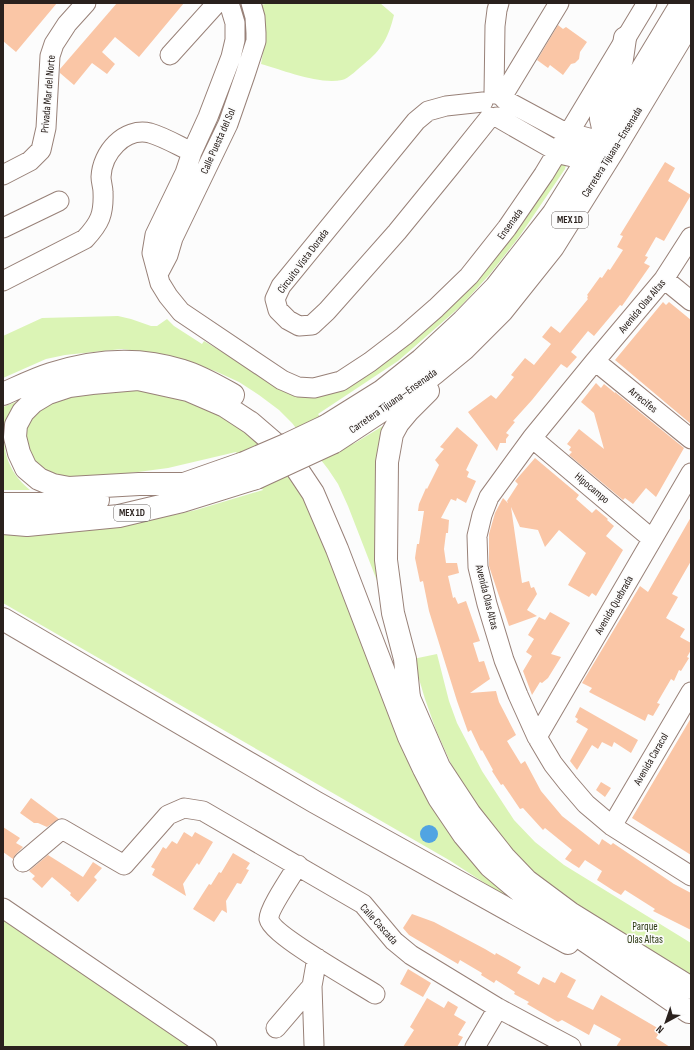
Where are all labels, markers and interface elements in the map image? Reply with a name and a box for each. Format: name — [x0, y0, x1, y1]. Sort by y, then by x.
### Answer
street label: Privada Mar del Norte — [38, 54, 58, 134]
street label: Carretera Tijuana–Ensenada — [579, 104, 645, 200]
street label: Calle Puesta del Sol — [198, 106, 238, 176]
street label: Ensenada — [494, 206, 526, 242]
road number: MEX 1D — [552, 212, 588, 228]
street label: Circuito Vista Dorada — [275, 226, 331, 296]
street label: Avenida Olas Altas — [615, 276, 668, 336]
street label: Carretera Tijuana–Ensenada — [347, 366, 439, 436]
street label: Arrecifes — [625, 384, 660, 416]
street label: Hipocampo — [572, 470, 612, 507]
road number: MEX 1D — [114, 505, 150, 521]
street label: Avenida Olas Altas — [472, 562, 501, 631]
street label: Avenida Quebrada — [591, 573, 636, 637]
street label: Avenida Caracol — [630, 731, 671, 788]
street label: Calle Cascada — [357, 901, 401, 947]
park label: Parque Olas Altas — [627, 920, 663, 946]
north arrow — [646, 1002, 686, 1042]
text: N — [653, 1022, 666, 1036]

